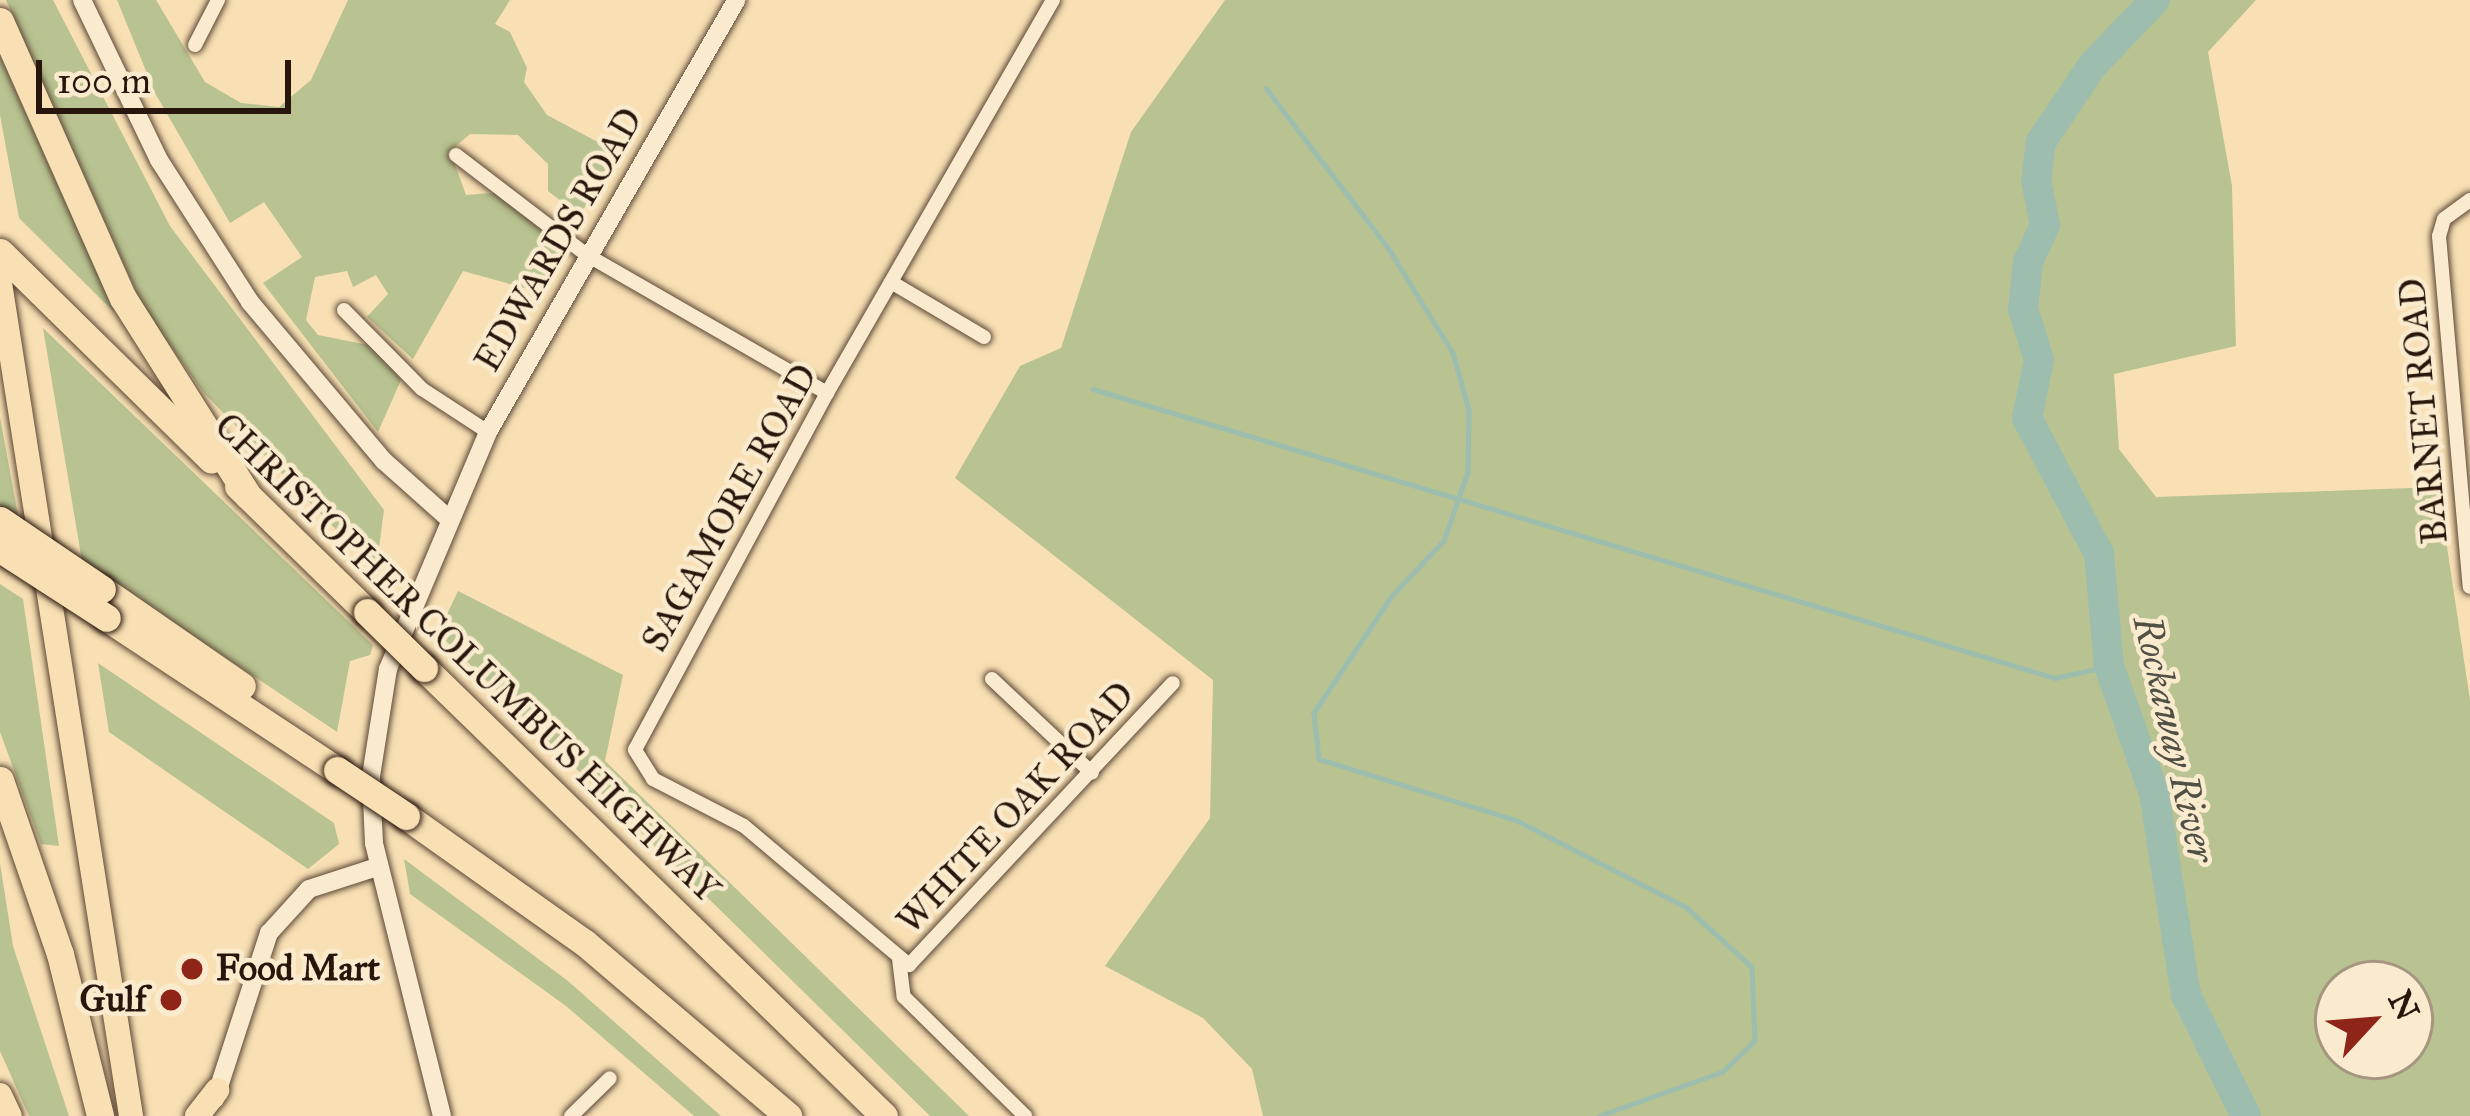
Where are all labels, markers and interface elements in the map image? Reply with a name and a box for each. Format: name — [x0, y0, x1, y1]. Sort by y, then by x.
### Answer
scale bar — [42, 36, 297, 110]
text: 100 m — [57, 59, 151, 103]
street label: EDWARDS ROAD — [466, 101, 652, 379]
street label: BARNET ROAD — [2391, 276, 2457, 546]
street label: SAGAMORE ROAD — [633, 357, 827, 659]
street label: CHRISTOPHER COLUMBUS HIGHWAY — [206, 405, 728, 911]
water label: Rockaway River — [2123, 611, 2225, 867]
street label: WHITE OAK ROAD — [888, 673, 1144, 943]
place label: Food Mart — [216, 947, 380, 991]
marker: Food Mart — [179, 956, 205, 982]
north arrow — [2314, 960, 2434, 1080]
place label: Gulf — [80, 978, 147, 1022]
text: N — [2380, 984, 2428, 1027]
marker: Gulf — [158, 987, 184, 1013]

